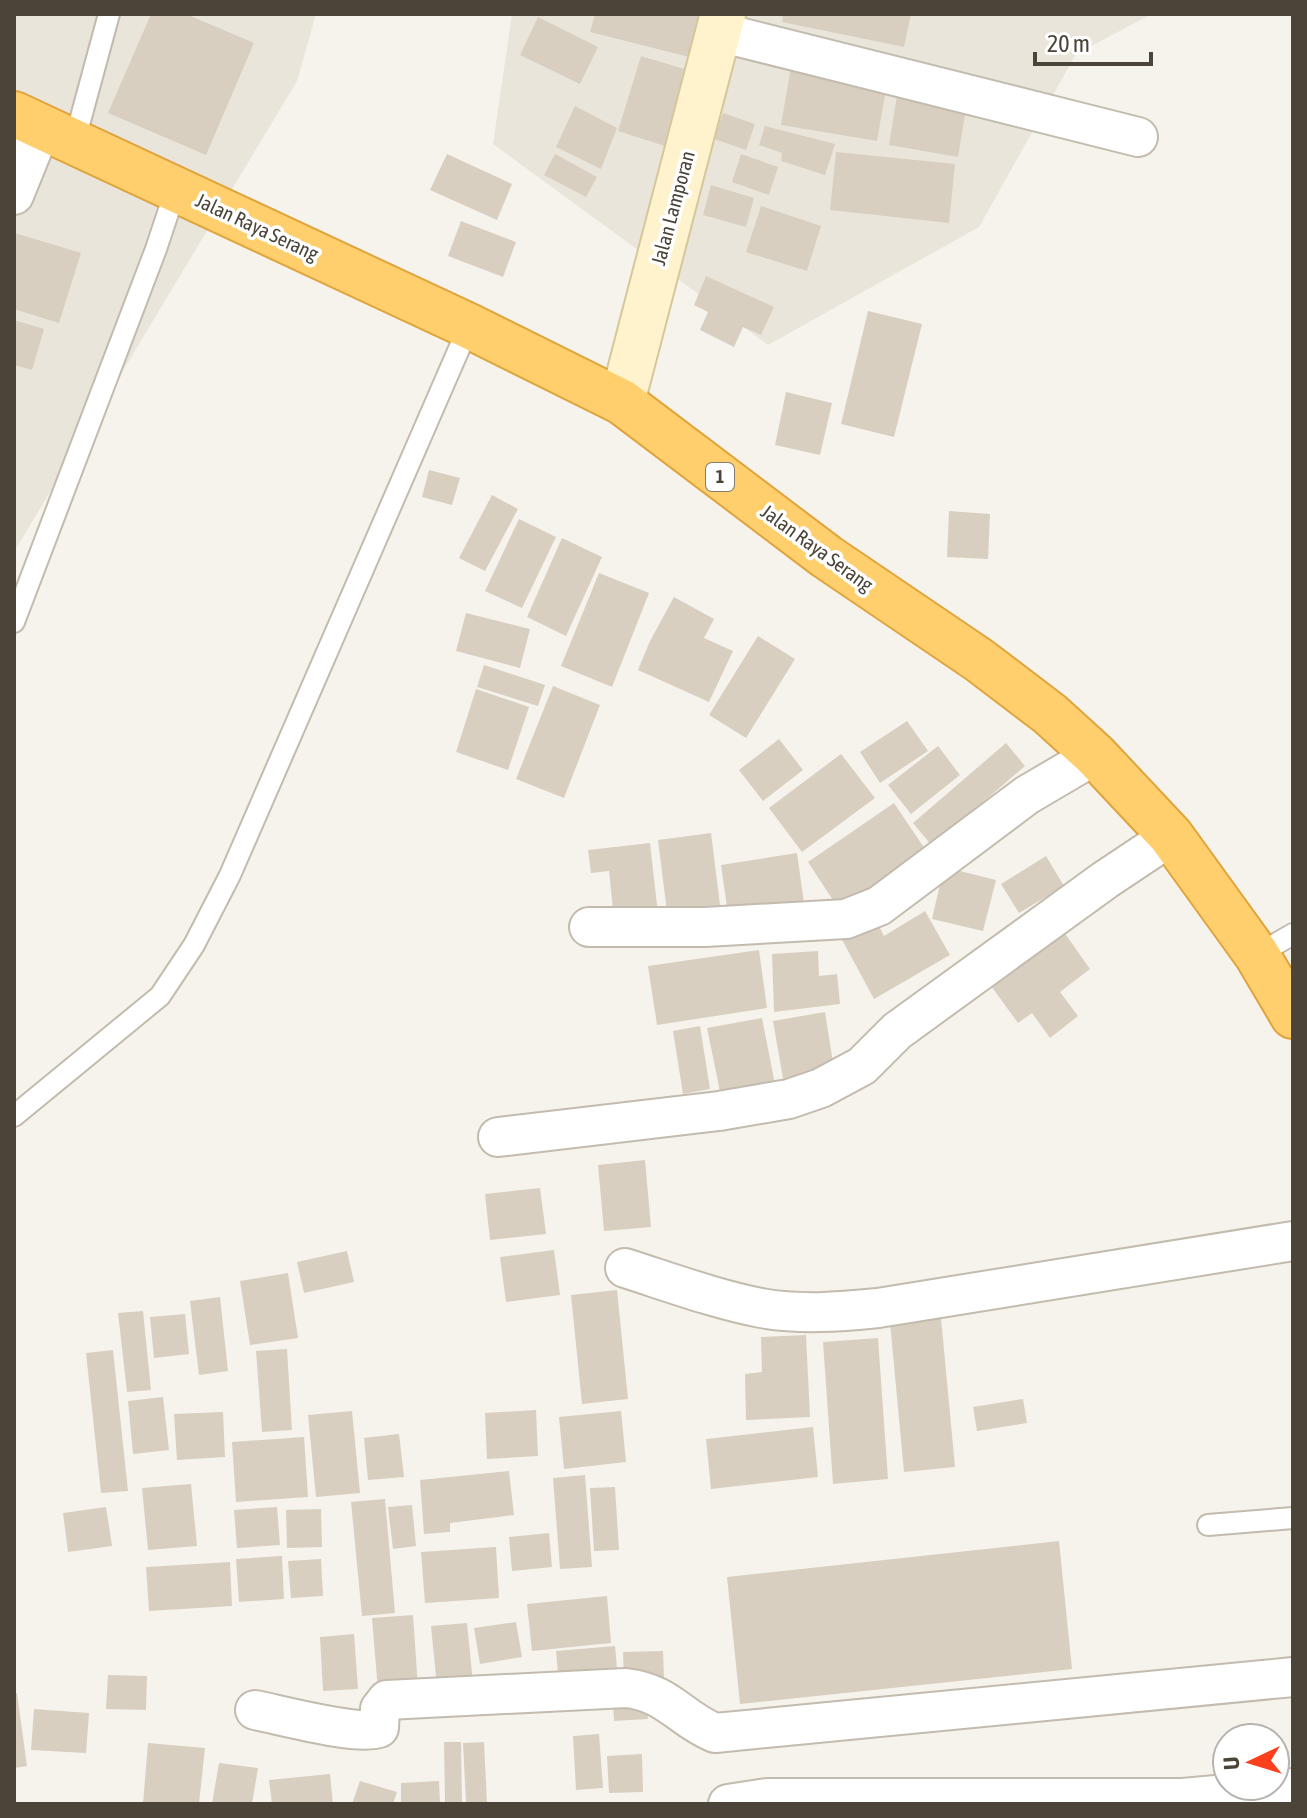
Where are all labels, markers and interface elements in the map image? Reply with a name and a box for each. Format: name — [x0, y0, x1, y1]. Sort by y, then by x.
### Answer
scale bar — [1035, 16, 1151, 66]
text: 20 m — [1047, 30, 1090, 57]
street label: Jalan Lamporan — [646, 148, 699, 268]
street label: Jalan Raya Serang — [192, 188, 323, 265]
road number: 1 — [706, 463, 734, 491]
street label: Jalan Raya Serang — [757, 499, 878, 596]
north arrow — [1211, 1722, 1291, 1802]
text: U — [1218, 1756, 1244, 1771]

